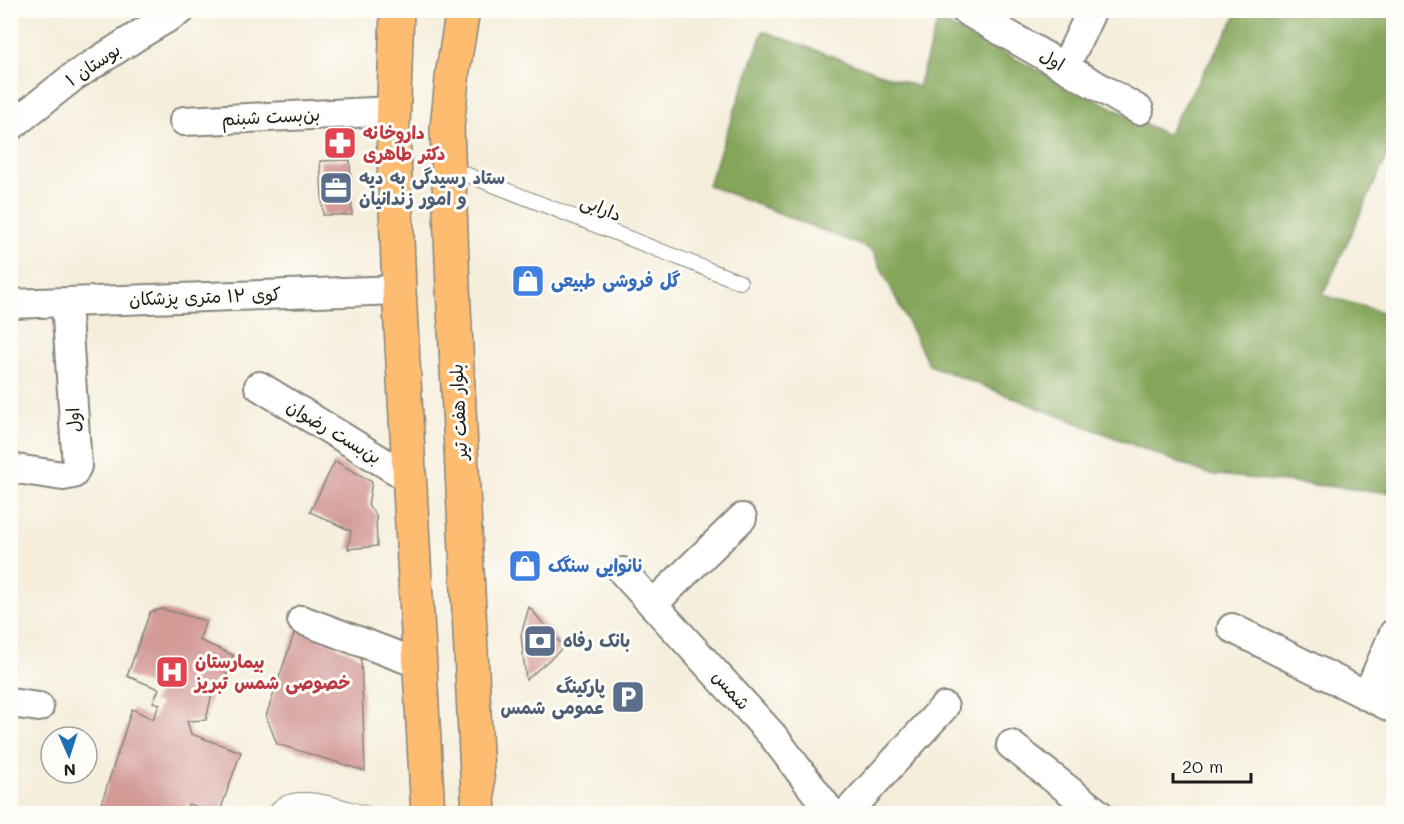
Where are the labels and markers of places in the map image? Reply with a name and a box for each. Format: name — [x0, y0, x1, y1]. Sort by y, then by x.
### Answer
place label: داروخانه دکتر طاهری — [363, 120, 445, 165]
pharmacy icon: داروخانه دکتر طاهری — [322, 125, 358, 161]
place label: ستاد رسیدگی به دیه و امور زندانیان — [359, 165, 505, 210]
office icon: ستاد رسیدگی به دیه و امور زندانیان — [318, 170, 354, 206]
shop icon: گل فروشی طبیعی — [510, 263, 546, 299]
place label: گل فروشی طبیعی — [551, 268, 681, 293]
shop icon: نانوایی سنگک — [507, 548, 543, 584]
place label: نانوایی سنگک — [548, 553, 644, 578]
bank icon: بانک رفاه — [522, 623, 558, 659]
place label: بانک رفاه — [563, 628, 630, 652]
place label: بیمارستان خصوصی شمس تبریز — [193, 649, 350, 695]
hospital icon: بیمارستان خصوصی شمس تبریز — [154, 654, 190, 690]
place label: پارکینگ عمومی شمس — [500, 674, 606, 720]
parking icon: پارکینگ عمومی شمس — [610, 679, 646, 715]

